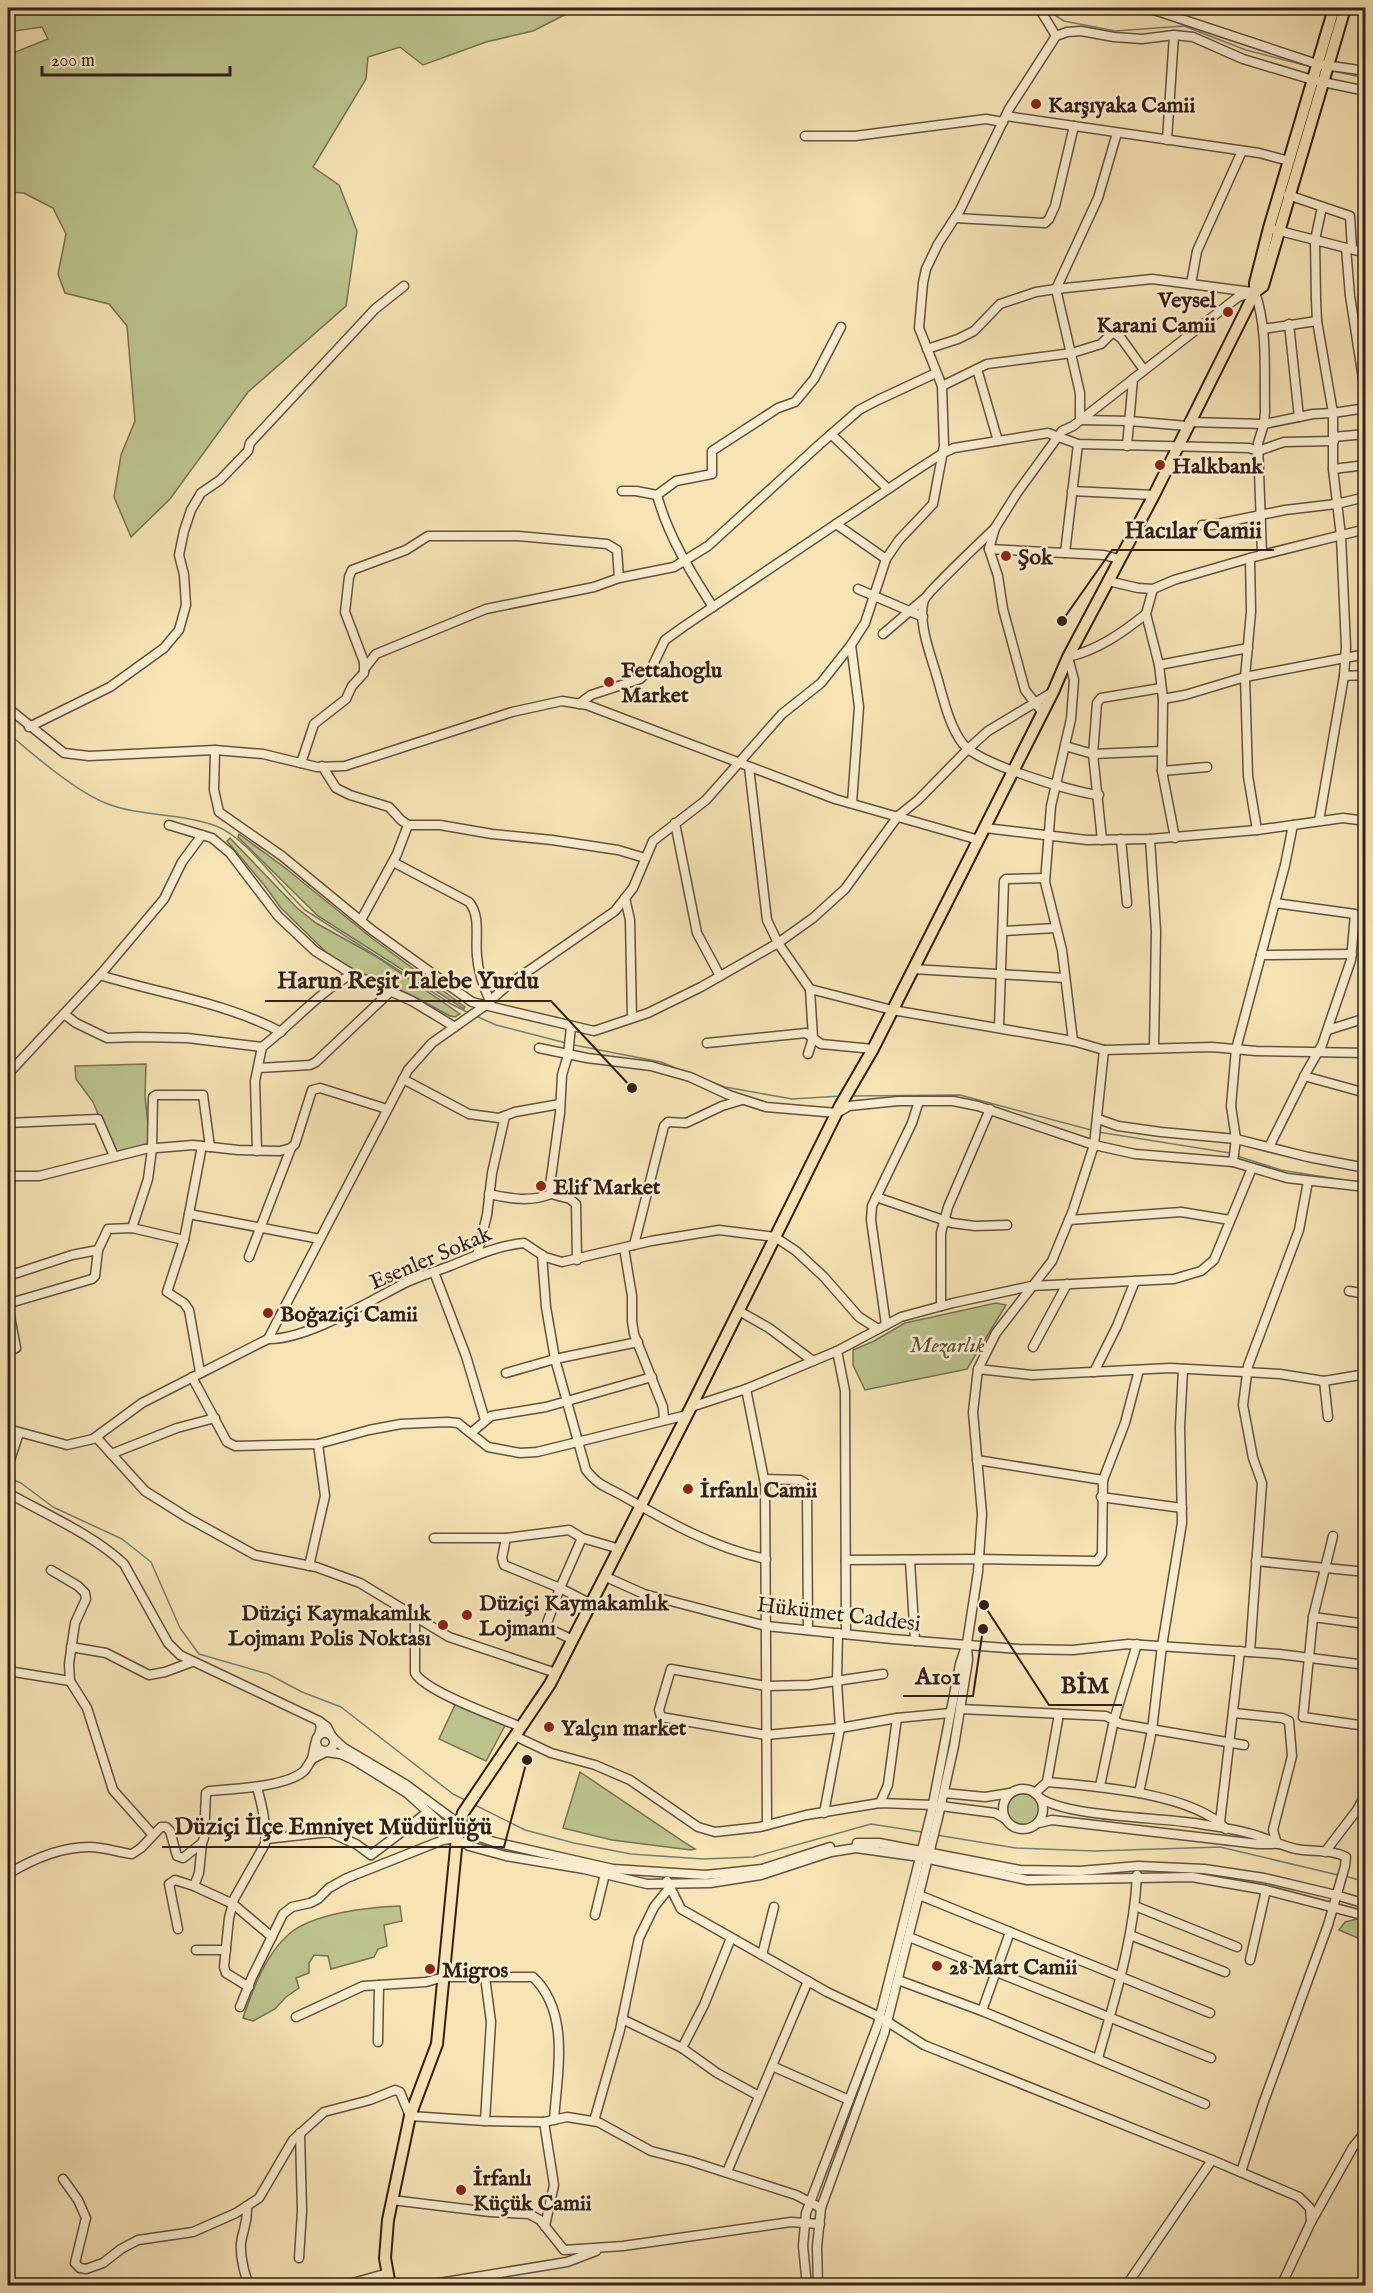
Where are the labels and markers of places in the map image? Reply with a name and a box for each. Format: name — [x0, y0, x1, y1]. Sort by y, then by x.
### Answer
place label: Karşıyaka Camii — [1048, 92, 1195, 120]
marker: Karşıyaka Camii — [1029, 97, 1043, 111]
place label: Veysel Karani Camii — [1097, 287, 1217, 340]
marker: Veysel Karani Camii — [1221, 305, 1235, 319]
place label: Halkbank — [1172, 453, 1264, 481]
marker: Halkbank — [1153, 458, 1167, 472]
callout: Hacılar Camii — [1112, 508, 1274, 550]
place label: Şok — [1018, 544, 1054, 572]
marker: Şok — [999, 549, 1013, 563]
place label: Fettahoglu Market — [621, 657, 723, 710]
marker: Fettahoglu Market — [602, 675, 616, 689]
callout: Harun Reşit Talebe Yurdu — [265, 959, 551, 1001]
place label: Elif Market — [553, 1174, 661, 1202]
marker: Elif Market — [534, 1179, 548, 1193]
place label: Boğaziçi Camii — [280, 1301, 418, 1329]
marker: Boğaziçi Camii — [261, 1306, 275, 1320]
place label: İrfanlı Camii — [700, 1477, 818, 1505]
marker: İrfanlı Camii — [681, 1482, 695, 1496]
place label: Düziçi Kaymakamlık Lojmanı — [479, 1590, 670, 1643]
place label: Düziçi Kaymakamlık Lojmanı Polis Noktası — [228, 1600, 432, 1653]
marker: Düziçi Kaymakamlık Lojmanı — [460, 1608, 474, 1622]
marker: Düziçi Kaymakamlık Lojmanı Polis Noktası — [436, 1618, 450, 1632]
callout: A101 — [903, 1654, 973, 1696]
callout: BİM — [1049, 1663, 1122, 1705]
place label: Yalçın market — [561, 1715, 687, 1743]
marker: Yalçın market — [542, 1720, 556, 1734]
callout: Düziçi İlçe Emniyet Müdürlüğü — [162, 1805, 504, 1847]
place label: 28 Mart Camii — [949, 1954, 1077, 1982]
place label: Migros — [442, 1957, 508, 1985]
marker: 28 Mart Camii — [930, 1959, 944, 1973]
marker: Migros — [423, 1962, 437, 1976]
place label: İrfanlı Küçük Camii — [473, 2165, 592, 2218]
marker: İrfanlı Küçük Camii — [454, 2183, 468, 2197]

